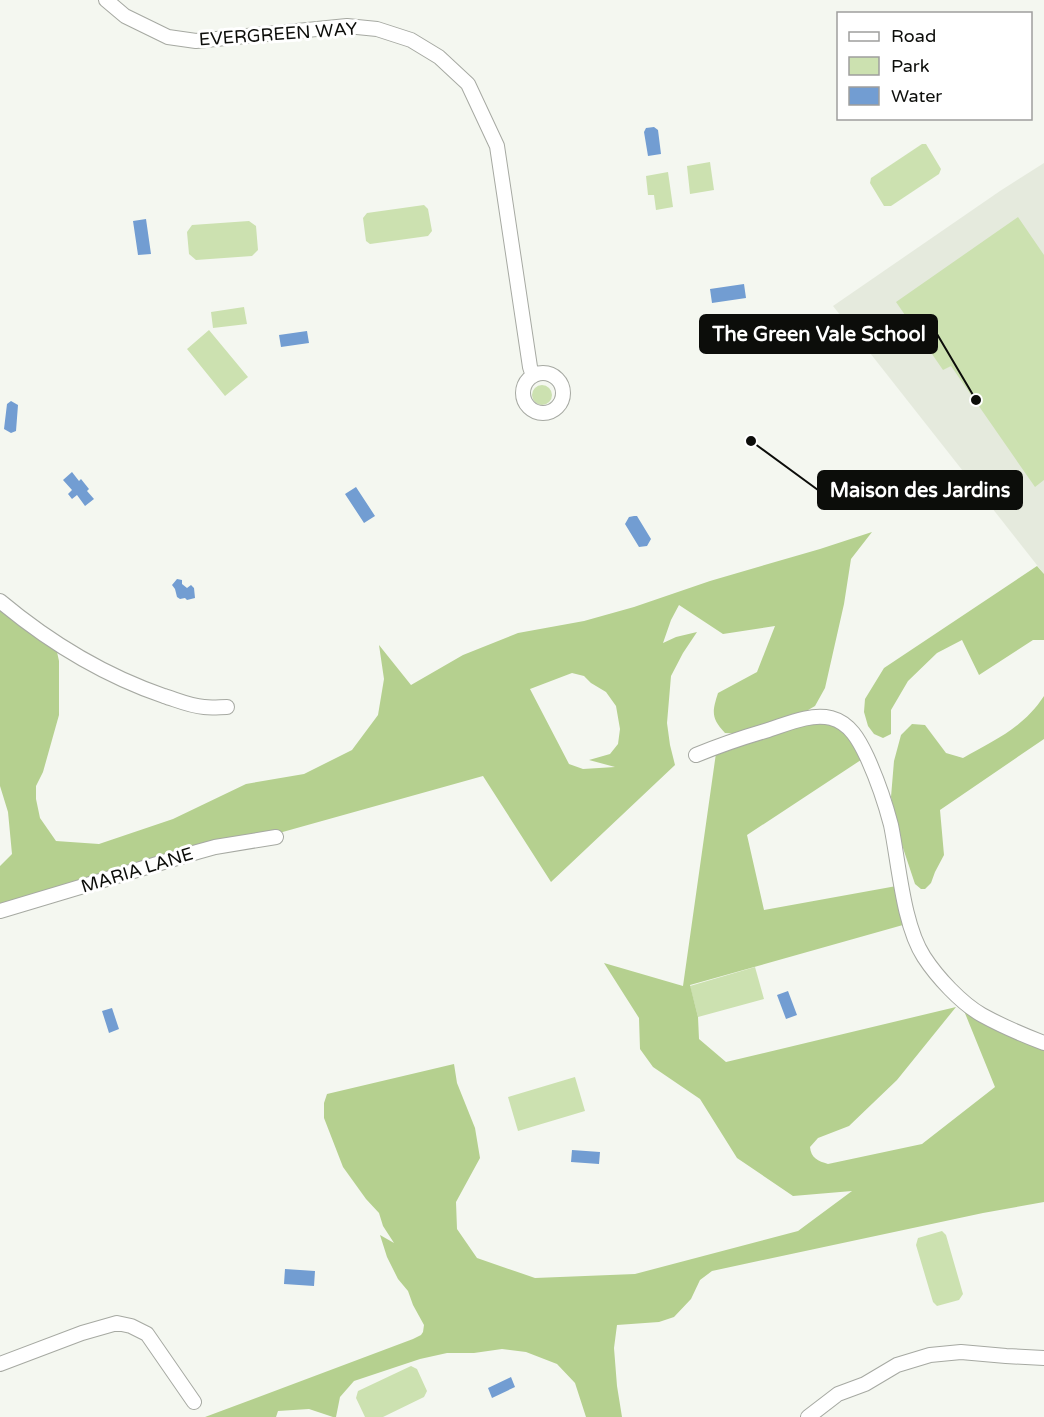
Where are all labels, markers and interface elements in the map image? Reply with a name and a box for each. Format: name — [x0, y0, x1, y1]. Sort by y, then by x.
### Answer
legend — [837, 12, 1032, 120]
street label: EVERGREEN WAY — [198, 17, 359, 51]
text: Road — [891, 25, 936, 47]
text: Park — [891, 55, 930, 77]
text: Water — [891, 85, 942, 107]
callout: The Green Vale School — [700, 315, 937, 353]
text: The Green Vale School — [711, 323, 926, 347]
callout: Maison des Jardins — [818, 471, 1022, 509]
text: Maison des Jardins — [830, 479, 1011, 503]
street label: MARIA LANE — [78, 842, 196, 898]

